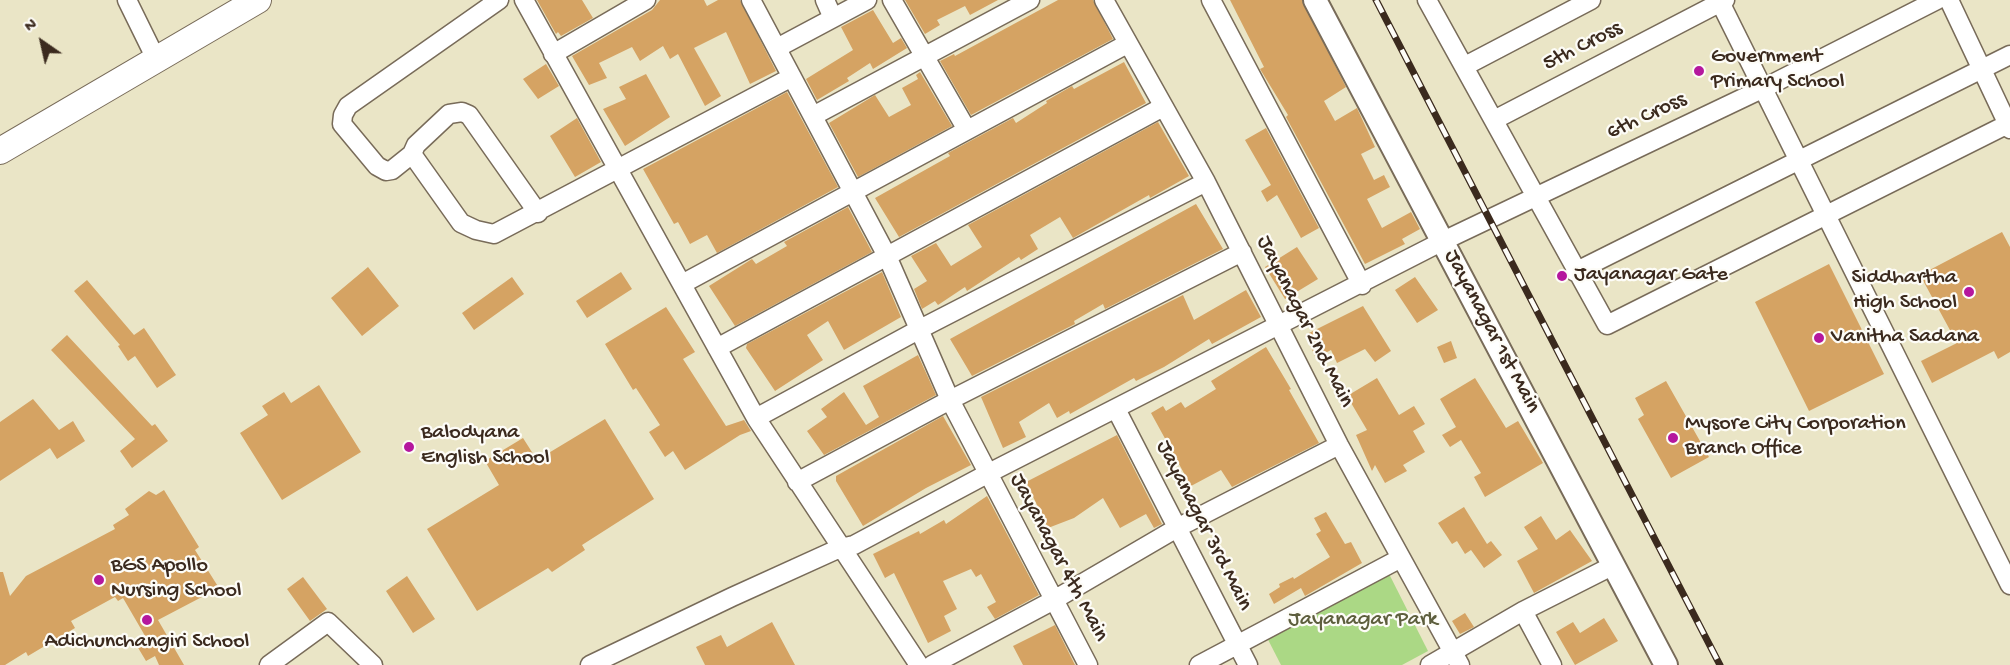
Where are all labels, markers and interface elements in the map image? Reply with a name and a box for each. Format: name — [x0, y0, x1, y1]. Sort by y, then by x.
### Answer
north arrow — [12, 12, 72, 72]
text: N — [22, 16, 41, 37]
street label: 5th Cross — [1539, 16, 1627, 78]
place label: Government Primary School — [1711, 45, 1845, 96]
marker: Government Primary School — [1692, 64, 1706, 78]
street label: 6th Cross — [1603, 87, 1691, 147]
street label: Jayanagar 2nd Main — [1249, 232, 1359, 412]
street label: Jayanagar 1st Main — [1437, 246, 1545, 418]
place label: Jayanagar Gate — [1574, 263, 1728, 289]
place label: Siddhartha High School — [1851, 266, 1957, 318]
marker: Jayanagar Gate — [1555, 269, 1569, 283]
marker: Siddhartha High School — [1962, 285, 1976, 299]
place label: Vanitha Sadana — [1831, 325, 1979, 351]
marker: Vanitha Sadana — [1812, 331, 1826, 345]
place label: Mysore City Corporation Branch Office — [1685, 412, 1906, 464]
place label: Balodyana English School — [421, 421, 550, 472]
marker: Mysore City Corporation Branch Office — [1666, 431, 1680, 445]
street label: Jayanagar 3rd Main — [1149, 437, 1257, 615]
marker: Balodyana English School — [402, 440, 416, 454]
street label: Jayanagar 4th Main — [1003, 470, 1113, 646]
place label: BGS Apollo Nursing School — [111, 554, 242, 606]
marker: BGS Apollo Nursing School — [92, 573, 106, 587]
park label: Jayanagar Park — [1288, 608, 1438, 634]
marker: Adichunchangiri School — [140, 613, 154, 627]
place label: Adichunchangiri School — [45, 630, 249, 656]

